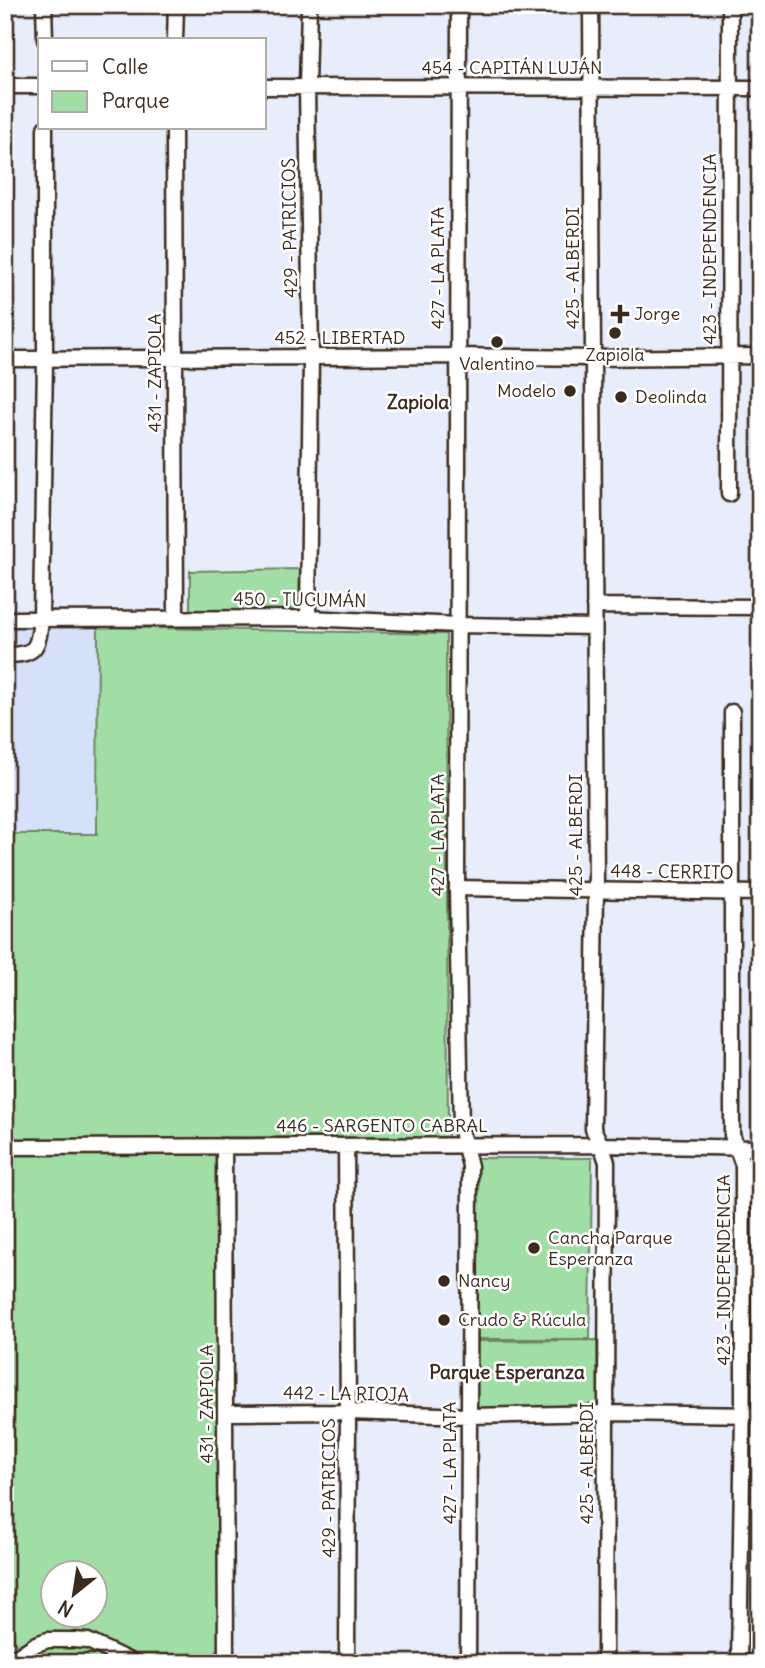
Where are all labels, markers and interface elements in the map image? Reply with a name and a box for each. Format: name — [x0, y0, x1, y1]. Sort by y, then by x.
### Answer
legend — [38, 38, 266, 130]
text: Calle — [102, 53, 148, 80]
street label: 454 - CAPITÁN LUJÁN — [422, 56, 602, 79]
text: Parque — [102, 87, 170, 114]
street label: 423 - INDEPENDENCIA — [698, 153, 721, 345]
street label: 429 - PATRICIOS — [277, 158, 302, 298]
street label: 427 - LA PLATA — [426, 207, 449, 329]
street label: 425 - ALBERDI — [561, 207, 584, 329]
place label: Jorge — [634, 302, 680, 325]
marker: Jorge — [612, 306, 628, 322]
street label: 431 - ZAPIOLA — [143, 313, 166, 433]
marker: Zapiola — [607, 325, 623, 341]
street label: 452 - LIBERTAD — [275, 326, 405, 349]
marker: Valentino — [489, 334, 505, 350]
place label: Zapiola — [586, 343, 644, 366]
place label: Valentino — [459, 352, 535, 375]
place label: Modelo — [497, 379, 556, 402]
marker: Modelo — [562, 383, 578, 399]
place label: Deolinda — [635, 385, 707, 408]
marker: Deolinda — [613, 389, 629, 405]
district label: Zapiola — [387, 390, 449, 414]
street label: 450 - TUCUMÁN — [233, 587, 367, 612]
street label: 427 - LA PLATA — [426, 774, 449, 896]
street label: 425 - ALBERDI — [564, 774, 587, 896]
street label: 448 - CERRITO — [610, 859, 734, 884]
street label: 446 - SARGENTO CABRAL — [276, 1114, 488, 1137]
street label: 423 - INDEPENDENCIA — [712, 1174, 735, 1366]
place label: Cancha Parque Esperanza — [548, 1226, 672, 1270]
marker: Cancha Parque Esperanza — [526, 1240, 542, 1256]
place label: Nancy — [458, 1269, 510, 1292]
marker: Nancy — [436, 1273, 452, 1289]
place label: Crudo & Rúcula — [458, 1308, 586, 1331]
marker: Crudo & Rúcula — [436, 1312, 452, 1328]
street label: 431 - ZAPIOLA — [195, 1344, 218, 1464]
district label: Parque Esperanza — [429, 1360, 585, 1384]
street label: 442 - LA RIOJA — [283, 1381, 409, 1406]
street label: 427 - LA PLATA — [438, 1402, 461, 1524]
street label: 425 - ALBERDI — [575, 1402, 598, 1524]
street label: 429 - PATRICIOS — [317, 1418, 340, 1558]
north arrow — [38, 1560, 108, 1630]
text: N — [54, 1595, 77, 1622]

